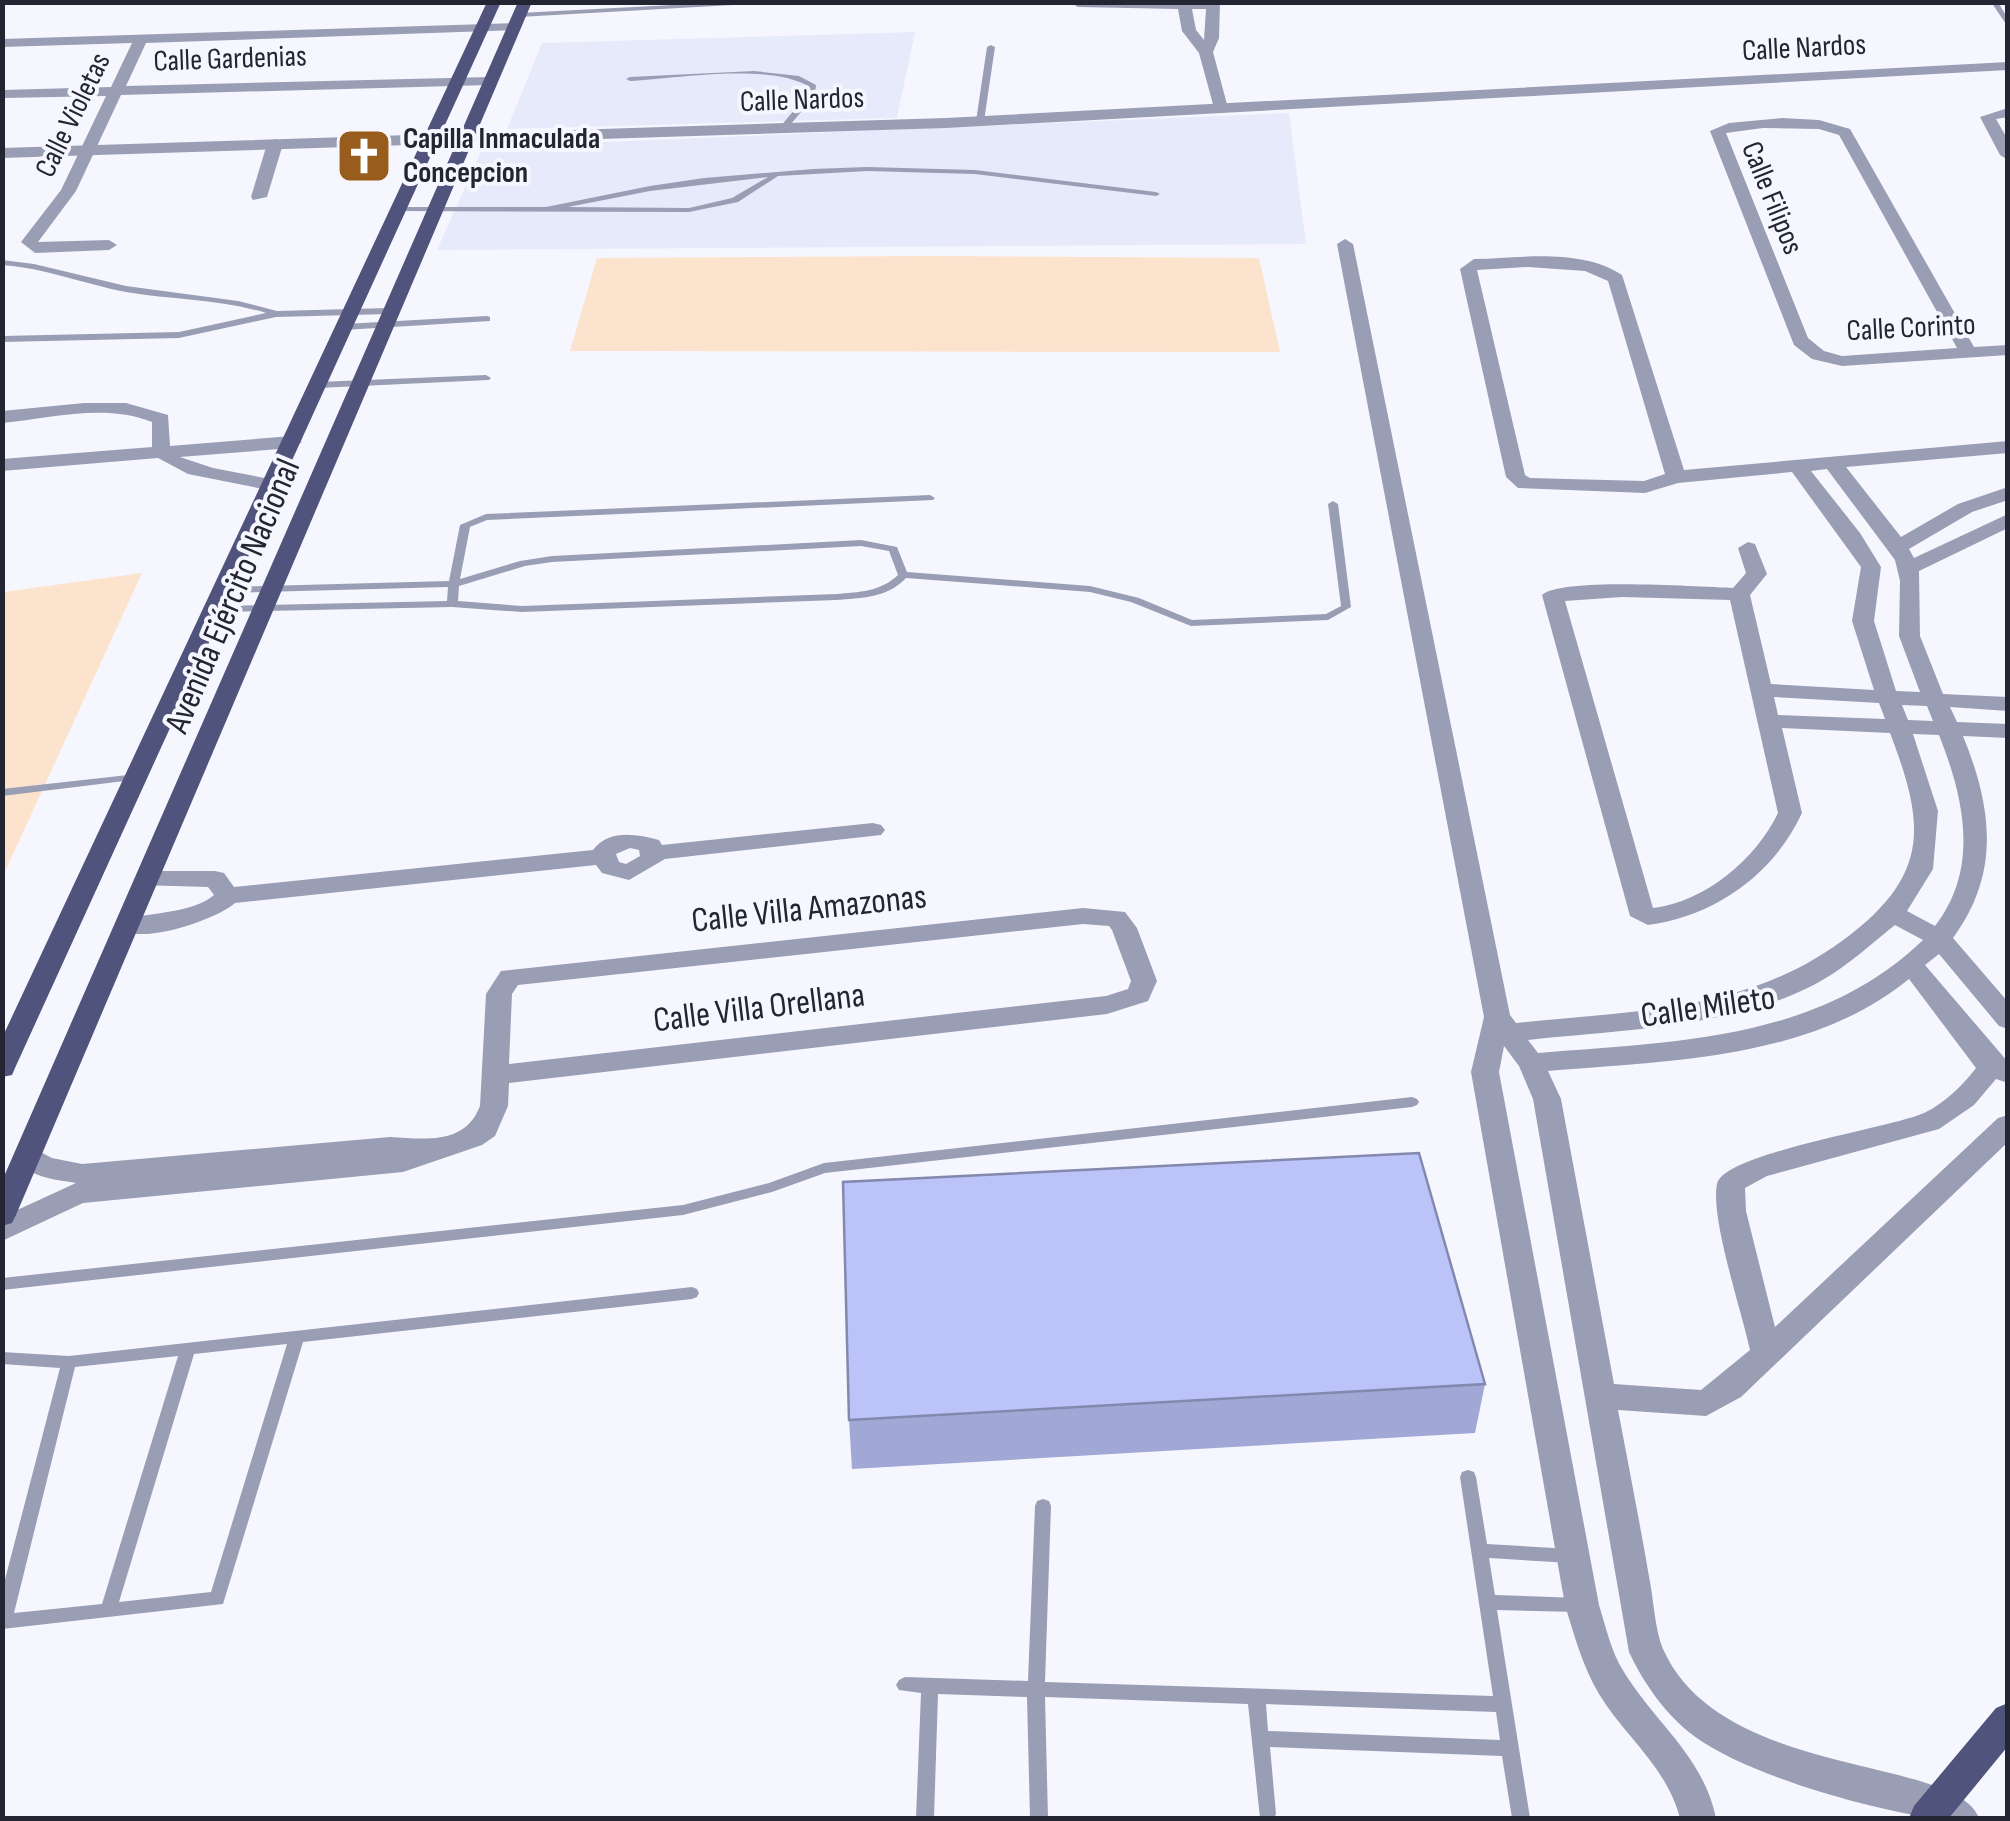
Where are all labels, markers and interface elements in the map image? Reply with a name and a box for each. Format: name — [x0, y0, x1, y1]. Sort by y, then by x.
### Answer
street label: Calle Nardos — [1741, 27, 1867, 69]
street label: Calle Gardenias — [153, 38, 307, 80]
street label: Calle Violetas — [27, 47, 119, 183]
street label: Calle Nardos — [739, 80, 865, 120]
place label: Capilla Inmaculada Concepcion — [403, 121, 600, 191]
church icon: Capilla Inmaculada Concepcion — [334, 126, 394, 186]
street label: Calle Filipos — [1733, 136, 1811, 260]
street label: Calle Corinto — [1846, 307, 1976, 349]
street label: Avenida Ejército Nacional — [155, 452, 310, 740]
street label: Calle Villa Amazonas — [689, 875, 929, 943]
street label: Calle Villa Orellana — [651, 974, 867, 1042]
street label: Calle Mileto — [1638, 976, 1778, 1038]

